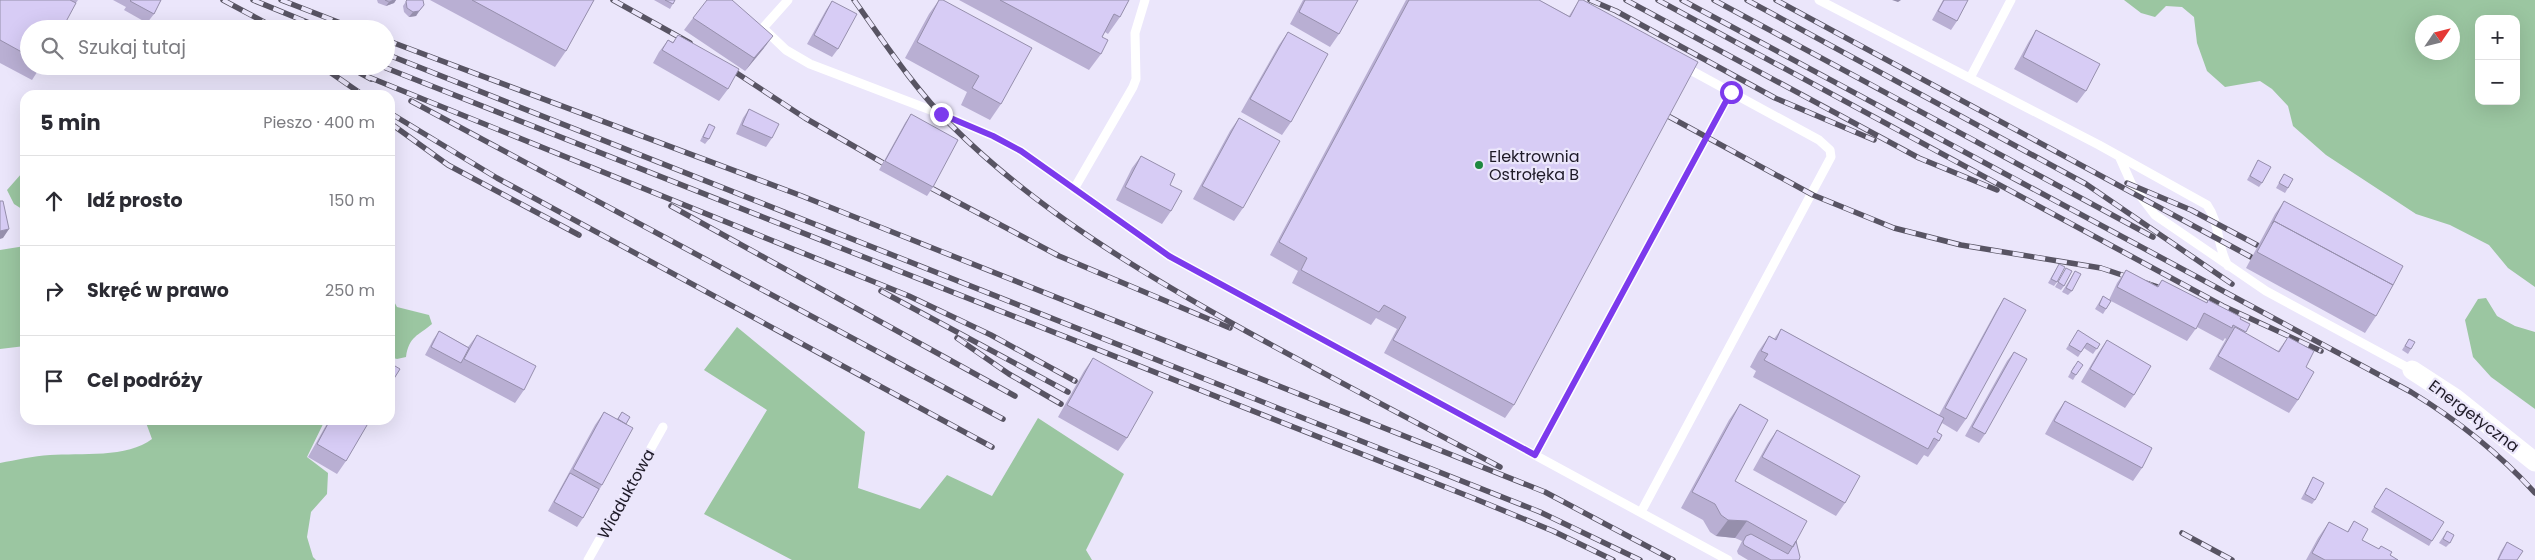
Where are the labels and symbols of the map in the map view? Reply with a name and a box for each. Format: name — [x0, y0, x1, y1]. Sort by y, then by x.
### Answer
north arrow — [2415, 15, 2460, 60]
route start — [1720, 81, 1743, 104]
route end — [930, 103, 953, 126]
place label: Elektrownia Ostrołęka B — [1489, 145, 1579, 186]
marker: Elektrownia Ostrołęka B — [1473, 159, 1485, 171]
street label: Energetyczna — [2424, 374, 2524, 458]
street label: Wiaduktowa — [592, 445, 660, 543]

